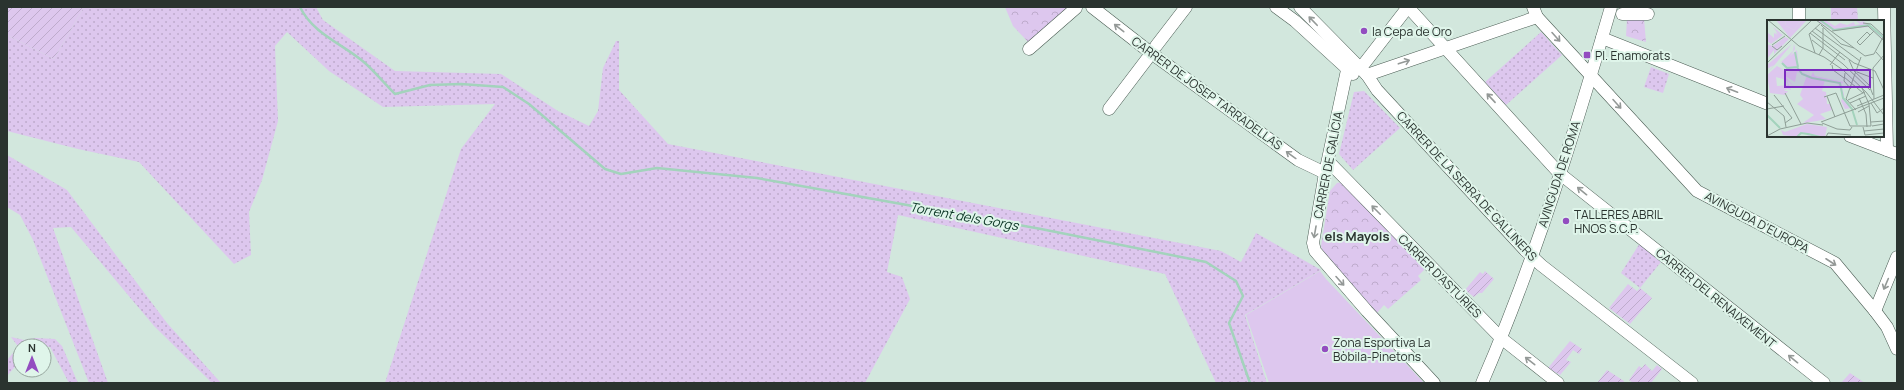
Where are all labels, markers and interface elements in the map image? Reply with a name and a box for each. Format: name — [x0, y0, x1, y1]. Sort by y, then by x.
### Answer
one-way arrow — [1308, 16, 1318, 26]
inset map — [1767, 20, 1884, 137]
one-way arrow — [1113, 23, 1124, 32]
place label: la Cepa de Oro — [1372, 23, 1452, 40]
marker: la Cepa de Oro — [1359, 26, 1369, 36]
street label: CARRER DE JOSEP TARRADELLAS — [1128, 32, 1286, 154]
one-way arrow — [1552, 32, 1561, 43]
place label: Pl. Enamorats — [1595, 47, 1670, 64]
marker: Pl. Enamorats — [1582, 50, 1592, 60]
one-way arrow — [1397, 58, 1410, 65]
one-way arrow — [1726, 86, 1738, 94]
one-way arrow — [1486, 93, 1496, 103]
one-way arrow — [1612, 99, 1622, 109]
street label: CARRER DE LA SERRA DE GALLINERS — [1393, 107, 1541, 265]
street label: CARRER DE GALÍCIA — [1309, 110, 1347, 220]
street label: AVINGUDA DE ROMA — [1534, 118, 1584, 229]
one-way arrow — [1286, 150, 1297, 159]
one-way arrow — [1576, 186, 1587, 195]
street label: AVINGUDA D'EUROPA — [1702, 187, 1813, 257]
water label: Torrent dels Gorgs — [908, 198, 1021, 235]
one-way arrow — [1371, 205, 1381, 215]
place label: TALLERES ABRIL HNOS S.C.P. — [1574, 206, 1663, 237]
marker: TALLERES ABRIL HNOS S.C.P. — [1561, 216, 1571, 226]
one-way arrow — [1311, 225, 1319, 238]
district label: els Mayols — [1324, 227, 1390, 245]
street label: CARRER D'ASTÚRIES — [1394, 230, 1486, 322]
street label: CARRER DEL RENAIXEMENT — [1652, 244, 1780, 352]
one-way arrow — [1826, 258, 1837, 266]
one-way arrow — [1335, 276, 1344, 286]
one-way arrow — [1882, 278, 1889, 290]
place label: Zona Esportiva La Bòbila-Pinetons — [1333, 334, 1431, 365]
north arrow — [12, 338, 52, 378]
text: N — [28, 340, 36, 355]
marker: Zona Esportiva La Bòbila-Pinetons — [1320, 344, 1330, 354]
one-way arrow — [1788, 354, 1799, 363]
one-way arrow — [1524, 356, 1535, 365]

